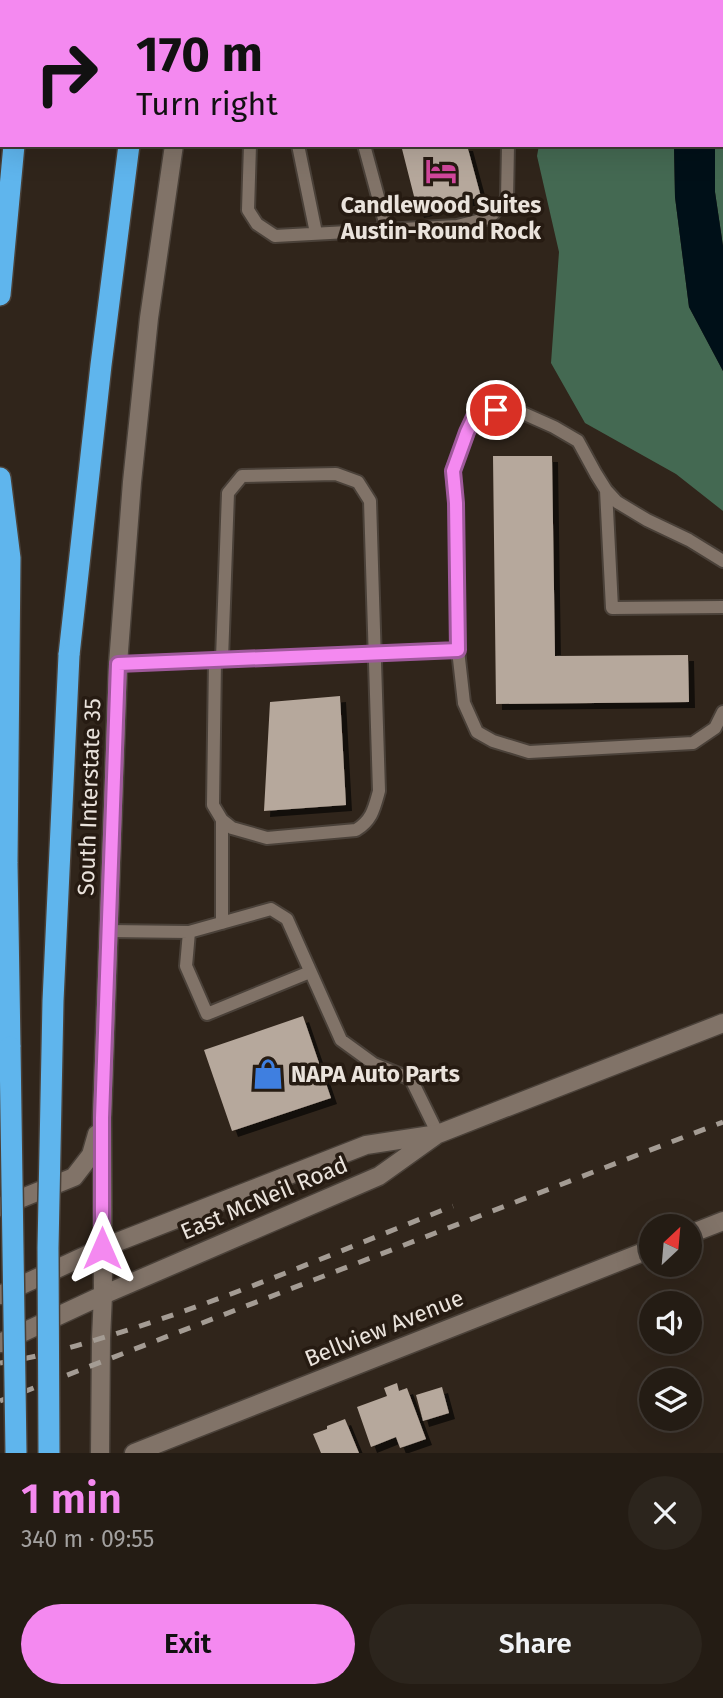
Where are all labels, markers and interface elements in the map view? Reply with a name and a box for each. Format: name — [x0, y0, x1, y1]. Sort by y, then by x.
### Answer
text: 170 m — [136, 25, 263, 84]
icon: right — [21, 28, 112, 119]
text: Turn right — [136, 85, 278, 123]
hotel icon: Candlewood Suites Austin-Round Rock — [424, 154, 458, 188]
place label: Candlewood Suites Austin-Round Rock — [340, 191, 541, 245]
pin — [466, 380, 526, 440]
icon: arrive — [477, 391, 515, 429]
street label: South Interstate 35 — [72, 698, 106, 896]
shop icon: NAPA Auto Parts — [251, 1057, 285, 1091]
place label: NAPA Auto Parts — [291, 1060, 460, 1088]
street label: East McNeil Road — [176, 1150, 352, 1246]
position arrow — [65, 1211, 139, 1285]
north arrow — [639, 1214, 702, 1278]
map controls — [639, 1214, 702, 1431]
street label: Bellview Avenue — [300, 1283, 468, 1373]
button: sound — [639, 1291, 702, 1354]
button: layers — [639, 1368, 702, 1431]
text: 1 min — [21, 1474, 122, 1524]
button: close — [628, 1476, 702, 1550]
text: 340 m · 09:55 — [21, 1525, 154, 1553]
button: Exit — [21, 1604, 355, 1684]
button: Share — [369, 1604, 702, 1684]

